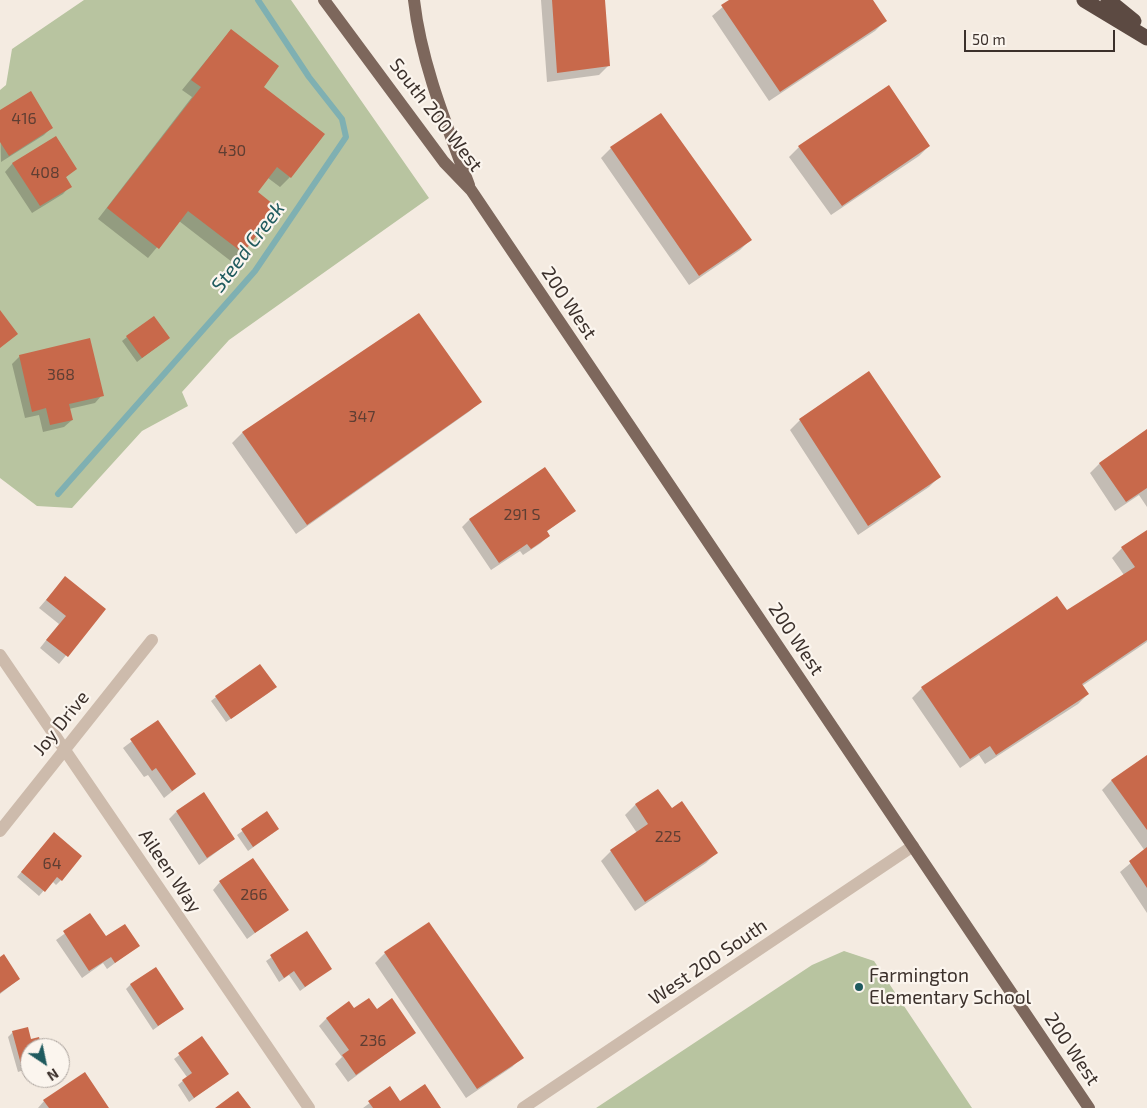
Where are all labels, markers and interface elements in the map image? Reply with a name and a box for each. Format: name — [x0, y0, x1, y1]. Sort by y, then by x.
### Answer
scale bar — [967, 20, 1118, 52]
text: 50 m — [972, 30, 1006, 48]
street label: South 200 West — [385, 54, 487, 176]
house number: 416 — [11, 109, 37, 129]
house number: 430 — [218, 141, 246, 161]
house number: 408 — [30, 163, 60, 183]
water label: Steed Creek — [206, 197, 290, 297]
street label: 200 West — [536, 262, 602, 344]
house number: 368 — [47, 365, 75, 385]
house number: 347 — [349, 407, 375, 427]
house number: 291 S — [503, 505, 541, 525]
street label: 200 West — [763, 598, 829, 680]
street label: Joy Drive — [28, 686, 94, 760]
street label: Aileen Way — [134, 825, 206, 917]
house number: 225 — [655, 827, 681, 847]
house number: 64 — [43, 854, 61, 874]
house number: 266 — [240, 885, 268, 905]
street label: West 200 South — [645, 914, 771, 1010]
place label: Farmington Elementary School — [869, 965, 1031, 1009]
marker: Farmington Elementary School — [853, 981, 865, 993]
street label: 200 West — [1039, 1008, 1105, 1090]
house number: 236 — [359, 1031, 387, 1051]
north arrow — [20, 1038, 70, 1088]
text: N — [44, 1065, 62, 1085]

